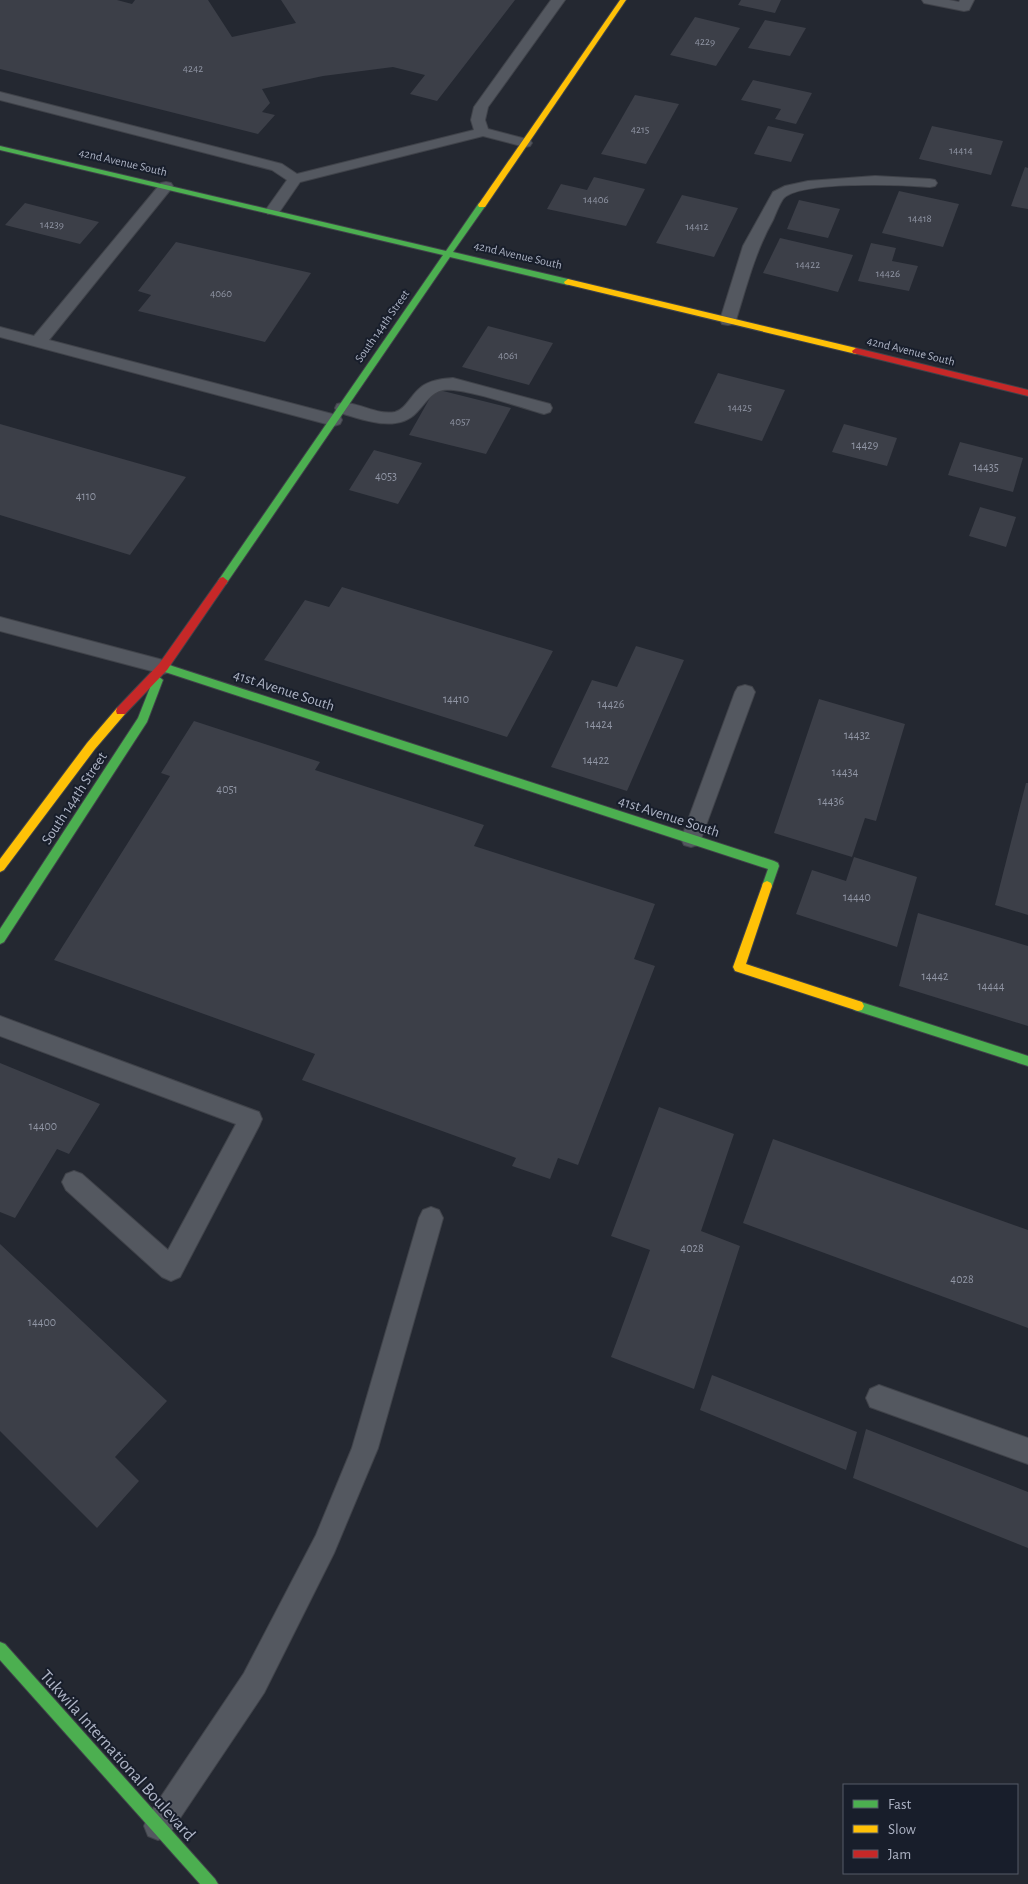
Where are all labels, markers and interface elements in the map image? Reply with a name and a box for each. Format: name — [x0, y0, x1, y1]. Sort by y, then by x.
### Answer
house number: 4229 — [695, 36, 715, 47]
house number: 4242 — [183, 63, 203, 74]
house number: 4215 — [631, 124, 650, 135]
house number: 14414 — [949, 145, 973, 156]
street label: 42nd Avenue South — [78, 146, 168, 178]
house number: 14406 — [583, 194, 609, 205]
house number: 14418 — [908, 213, 932, 224]
house number: 14239 — [40, 219, 64, 230]
house number: 14412 — [685, 221, 709, 232]
street label: 42nd Avenue South — [473, 239, 563, 271]
house number: 14422 — [796, 259, 820, 270]
house number: 14426 — [876, 268, 900, 279]
street label: South 144th Street — [353, 287, 412, 364]
house number: 4060 — [210, 288, 232, 299]
street label: 42nd Avenue South — [866, 334, 956, 368]
house number: 4061 — [498, 350, 518, 361]
house number: 14425 — [728, 402, 752, 413]
house number: 4057 — [450, 416, 471, 427]
house number: 14429 — [852, 439, 879, 451]
house number: 14435 — [973, 461, 999, 473]
house number: 4053 — [375, 470, 397, 482]
house number: 4110 — [76, 490, 96, 502]
street label: 41st Avenue South — [231, 667, 336, 714]
house number: 14410 — [443, 693, 469, 705]
house number: 14426 — [598, 698, 625, 710]
house number: 14424 — [586, 718, 613, 730]
house number: 14432 — [844, 729, 871, 741]
street label: South 144th Street — [39, 749, 110, 847]
house number: 14422 — [583, 754, 610, 766]
house number: 14434 — [832, 766, 858, 778]
house number: 4051 — [216, 783, 238, 795]
street label: 41st Avenue South — [616, 793, 721, 840]
house number: 14436 — [818, 795, 844, 807]
house number: 14440 — [843, 891, 871, 903]
house number: 14442 — [922, 970, 949, 982]
house number: 14444 — [977, 980, 1005, 992]
house number: 14400 — [29, 1120, 57, 1132]
house number: 4028 — [680, 1242, 704, 1254]
house number: 4028 — [950, 1273, 974, 1285]
house number: 14400 — [28, 1316, 56, 1328]
street label: Tukwila International Boulevard — [36, 1667, 199, 1844]
legend — [843, 1784, 1018, 1874]
text: Fast — [888, 1797, 912, 1812]
text: Slow — [888, 1822, 916, 1837]
text: Jam — [888, 1847, 911, 1862]

